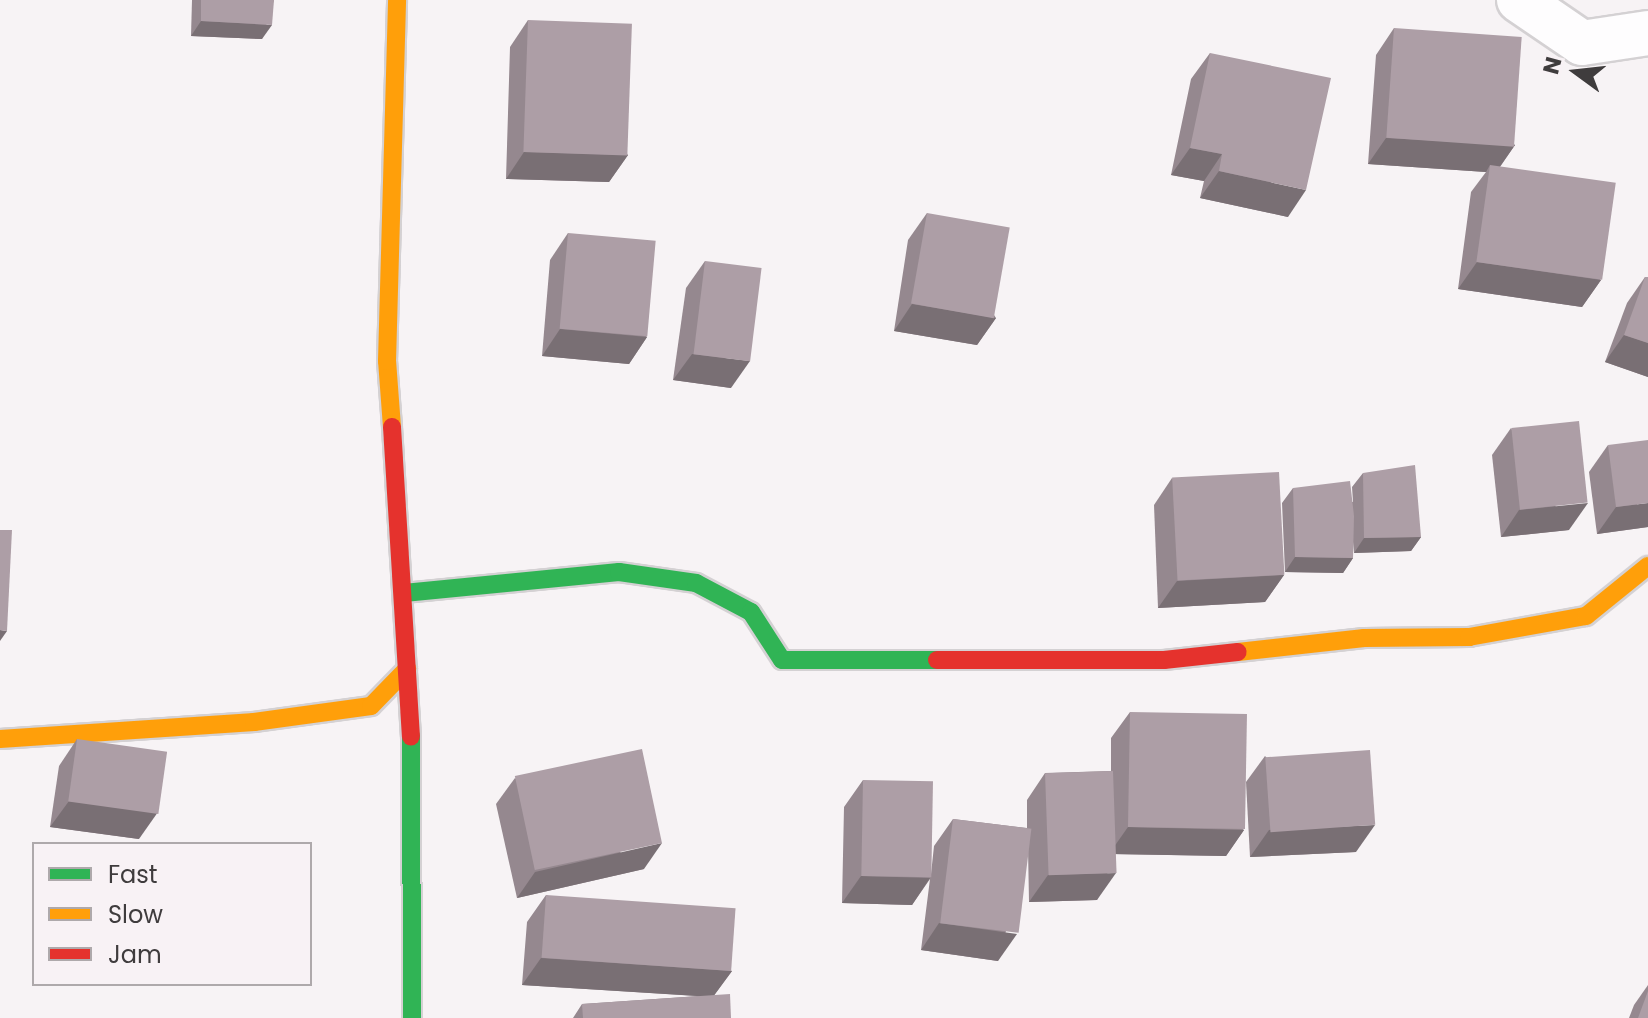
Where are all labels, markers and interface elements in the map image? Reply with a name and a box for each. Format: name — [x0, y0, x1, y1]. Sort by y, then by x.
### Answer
north arrow — [1536, 32, 1616, 112]
text: N — [1535, 54, 1569, 78]
legend — [32, 842, 312, 986]
text: Fast — [108, 858, 158, 891]
text: Slow — [108, 898, 163, 931]
text: Jam — [108, 938, 162, 971]

